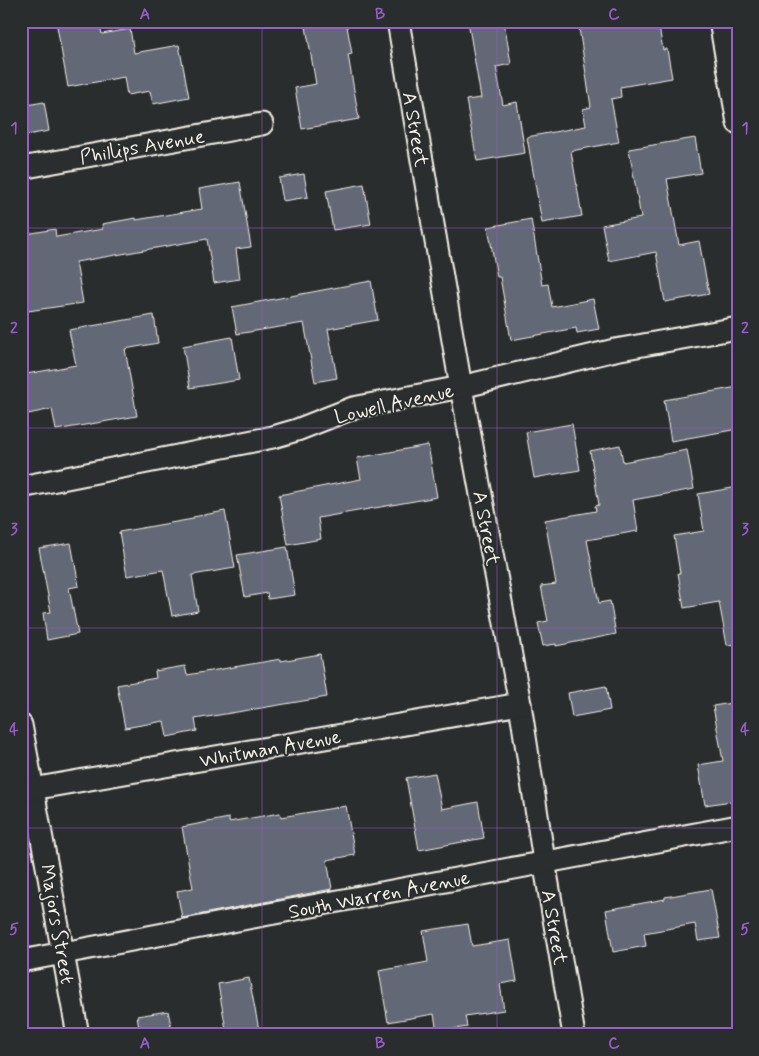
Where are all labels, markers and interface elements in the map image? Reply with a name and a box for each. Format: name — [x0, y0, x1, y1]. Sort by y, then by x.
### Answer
text: A — [140, 4, 150, 25]
text: B — [375, 4, 385, 25]
text: C — [608, 4, 620, 25]
street label: A Street — [395, 90, 434, 169]
text: 1 — [10, 118, 18, 139]
text: 1 — [741, 118, 749, 139]
street label: Phillips Avenue — [78, 123, 207, 172]
text: 2 — [10, 318, 18, 339]
text: 2 — [741, 318, 749, 339]
street label: Lowell Avenue — [332, 378, 457, 431]
street label: A Street — [465, 489, 506, 568]
text: 3 — [10, 519, 18, 540]
text: 3 — [741, 519, 749, 540]
text: 4 — [9, 719, 19, 740]
text: 4 — [740, 719, 750, 740]
street label: Whitman Avenue — [197, 724, 343, 775]
street label: Majors Street — [33, 862, 80, 986]
street label: South Warren Avenue — [286, 865, 472, 926]
street label: A Street — [534, 888, 573, 967]
text: 5 — [9, 919, 19, 940]
text: 5 — [740, 919, 750, 940]
text: A — [140, 1033, 150, 1054]
text: B — [375, 1033, 385, 1054]
text: C — [608, 1033, 620, 1054]

